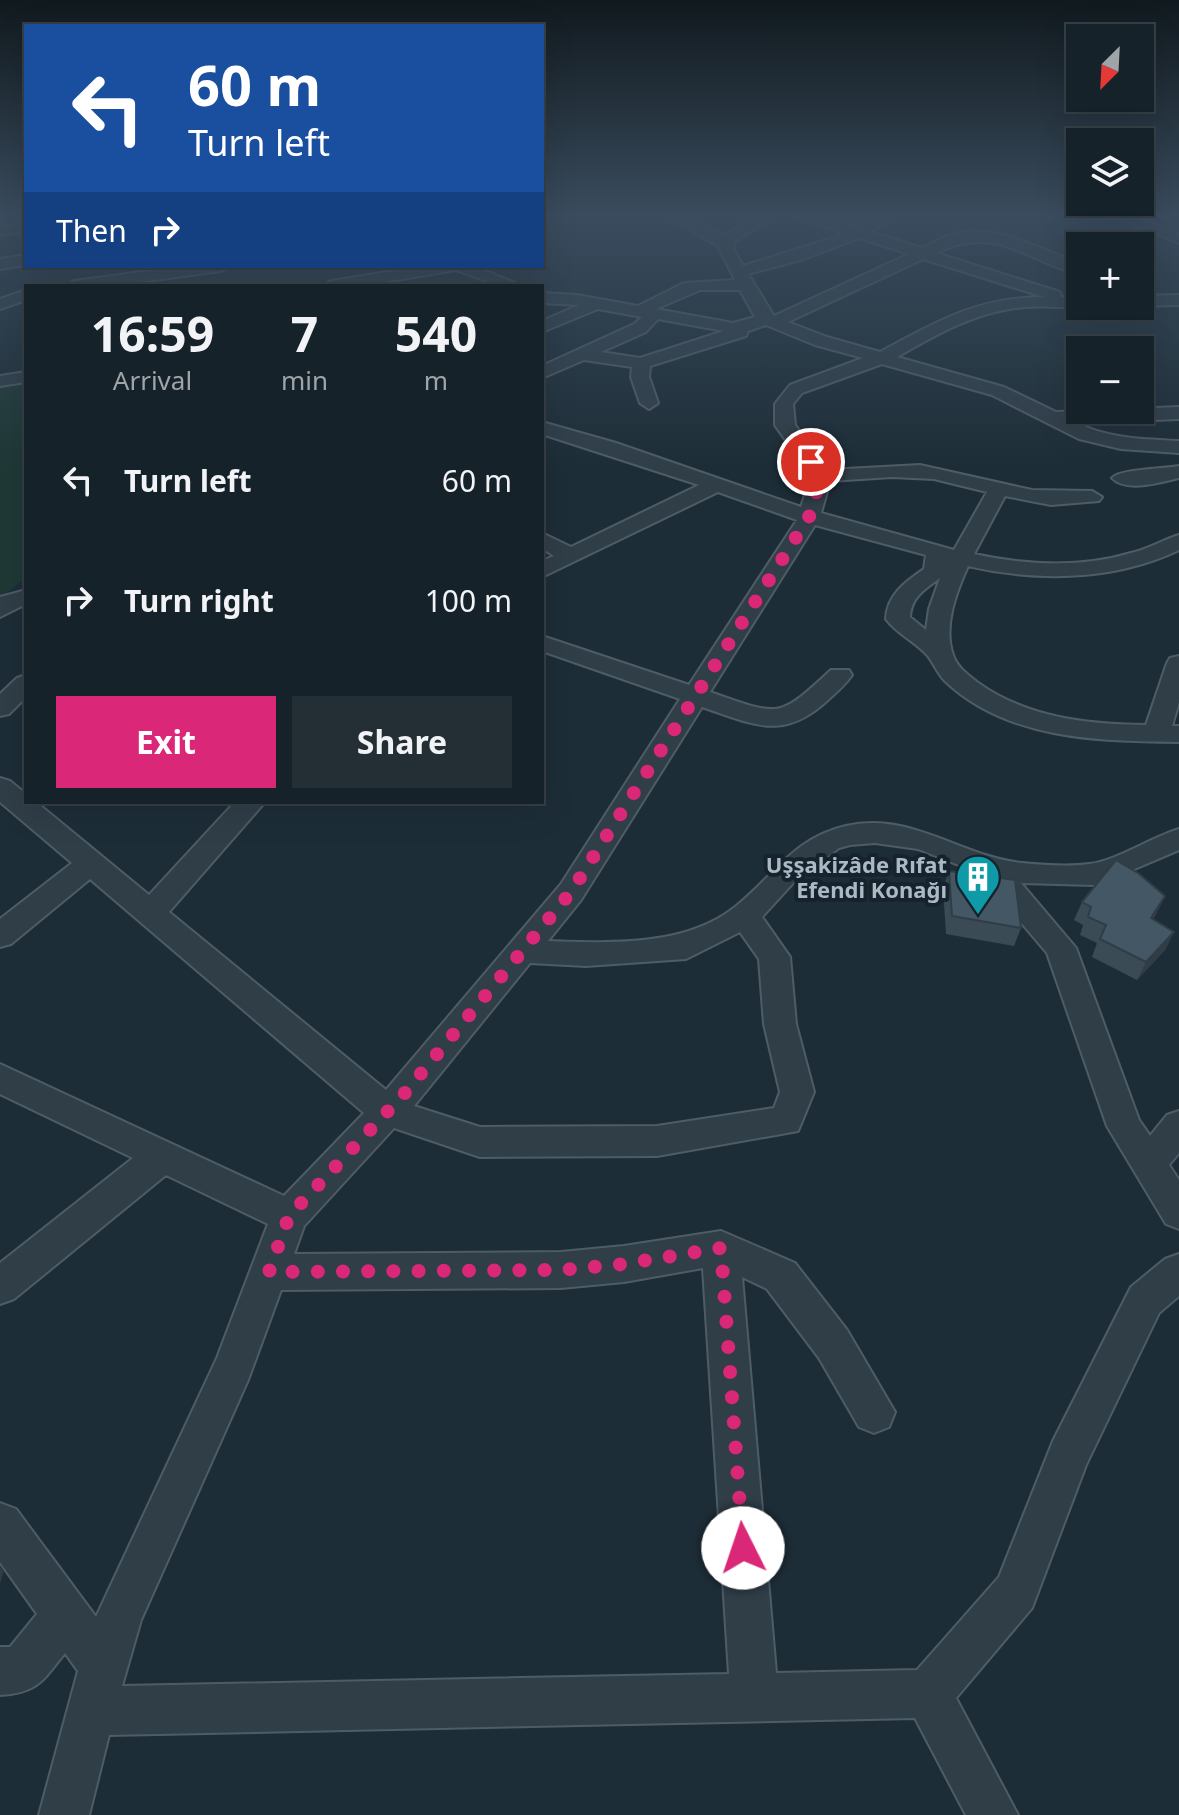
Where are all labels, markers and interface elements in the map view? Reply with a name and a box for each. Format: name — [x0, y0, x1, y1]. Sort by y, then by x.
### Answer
north arrow — [1066, 24, 1154, 112]
map controls — [1066, 24, 1154, 424]
text: 60 m — [188, 46, 321, 122]
icon: left — [56, 56, 160, 160]
text: Turn left — [188, 118, 330, 167]
button: layers — [1066, 128, 1154, 216]
icon: right — [143, 208, 187, 252]
text: Then — [56, 210, 127, 251]
button: + — [1066, 232, 1154, 320]
text: 16:59 — [91, 301, 214, 366]
text: 7 — [291, 301, 318, 366]
text: 540 — [395, 301, 477, 366]
button: − — [1066, 336, 1154, 424]
text: Arrival — [113, 362, 192, 398]
text: min — [281, 362, 328, 398]
text: m — [424, 362, 448, 398]
pin — [777, 428, 845, 496]
icon: arrive — [789, 440, 833, 484]
icon: left — [56, 458, 100, 502]
text: Turn left — [124, 460, 252, 501]
text: 60 m — [442, 460, 512, 501]
icon: right — [56, 578, 100, 622]
text: Turn right — [124, 580, 274, 621]
text: 100 m — [425, 580, 512, 621]
button: Exit — [56, 696, 276, 788]
button: Share — [292, 696, 512, 788]
place label: Uşşakizâde Rıfat Efendi Konağı — [766, 849, 947, 904]
building icon: Uşşakizâde Rıfat Efendi Konağı — [954, 853, 1002, 916]
position arrow — [701, 1506, 785, 1590]

